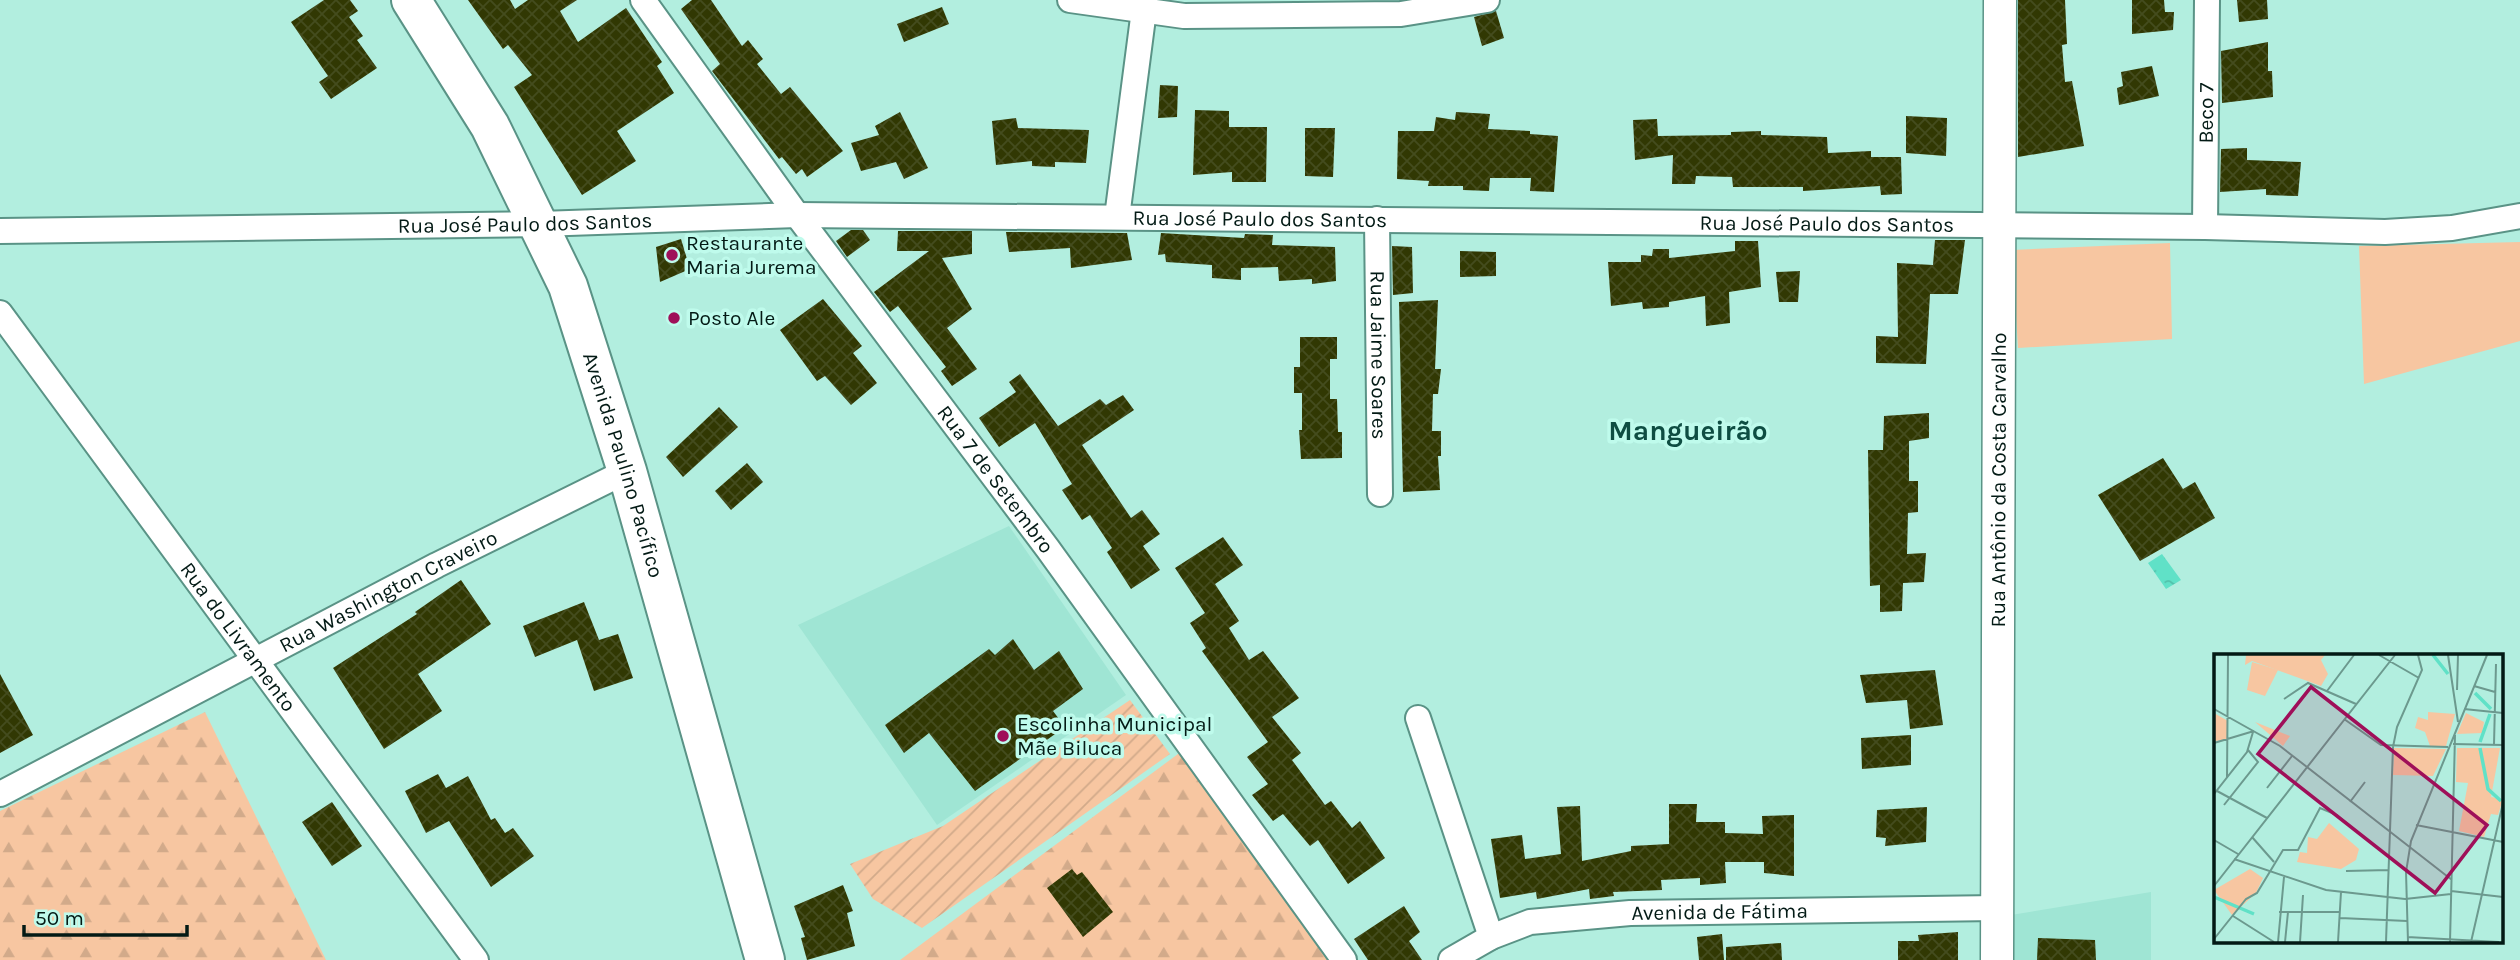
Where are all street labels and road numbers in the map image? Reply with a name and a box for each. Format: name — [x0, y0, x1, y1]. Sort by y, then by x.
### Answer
street label: Beco 7 — [2194, 82, 2218, 144]
street label: Rua José Paulo dos Santos — [1132, 206, 1387, 232]
street label: Rua José Paulo dos Santos — [397, 208, 653, 238]
street label: Rua José Paulo dos Santos — [1699, 211, 1954, 237]
street label: Rua Jaime Soares — [1366, 270, 1391, 440]
street label: Rua Antônio da Costa Carvalho — [1986, 333, 2011, 627]
street label: Avenida Paulino Pacífico — [578, 349, 668, 580]
street label: Rua 7 de Setembro — [932, 401, 1059, 558]
street label: Rua Washington Craveiro — [275, 525, 501, 658]
street label: Rua do Livramento — [175, 557, 301, 716]
street label: Avenida de Fátima — [1631, 899, 1808, 925]

